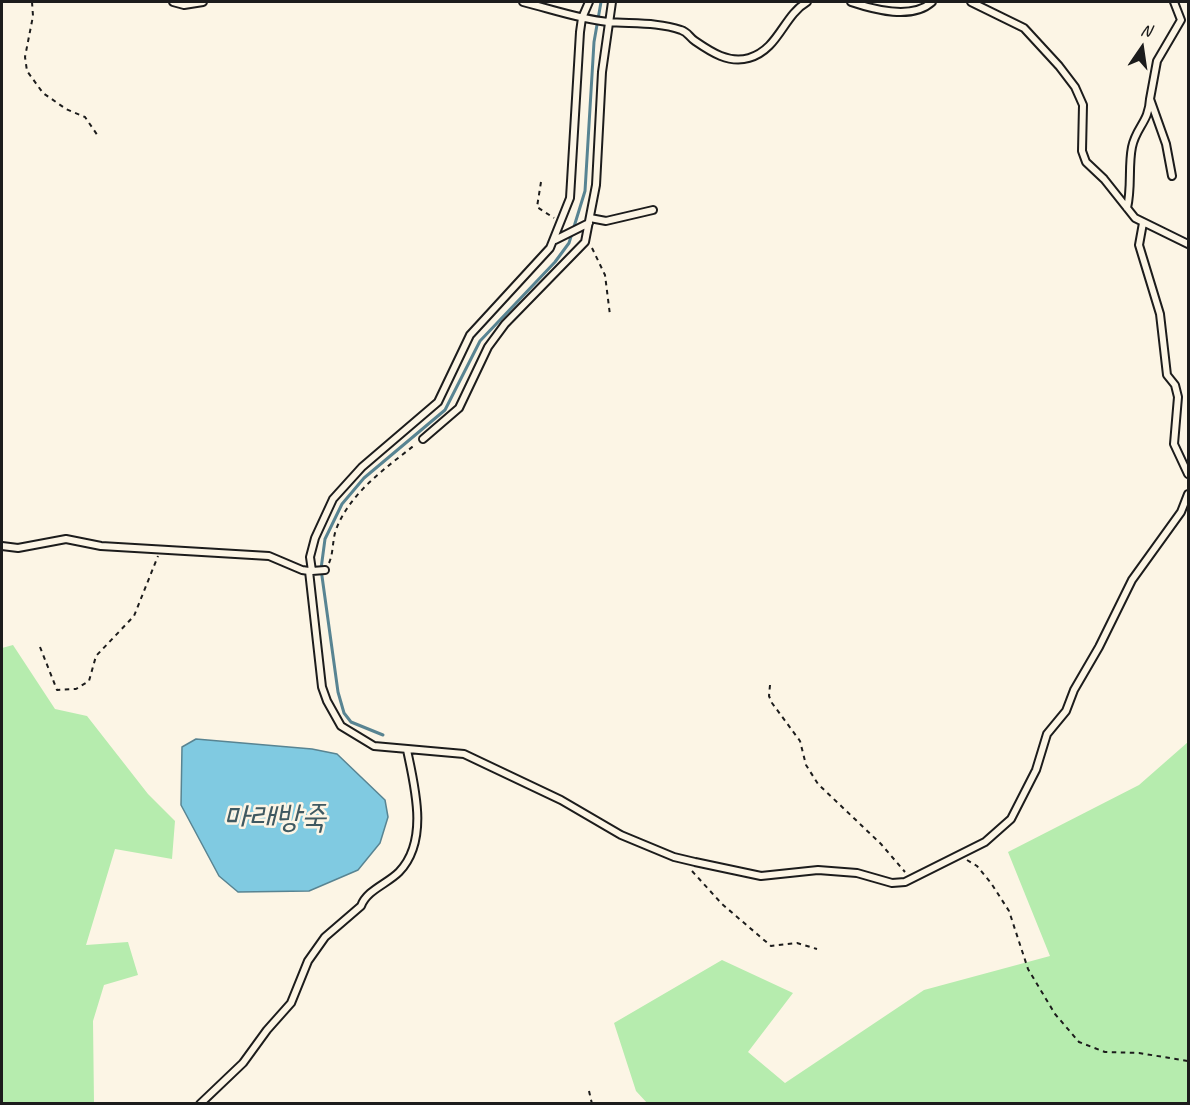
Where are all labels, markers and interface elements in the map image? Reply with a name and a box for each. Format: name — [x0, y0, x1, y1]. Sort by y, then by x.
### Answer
north arrow — [1112, 18, 1172, 78]
text: N — [1139, 20, 1153, 41]
water label: 마래방죽 — [224, 800, 326, 838]

